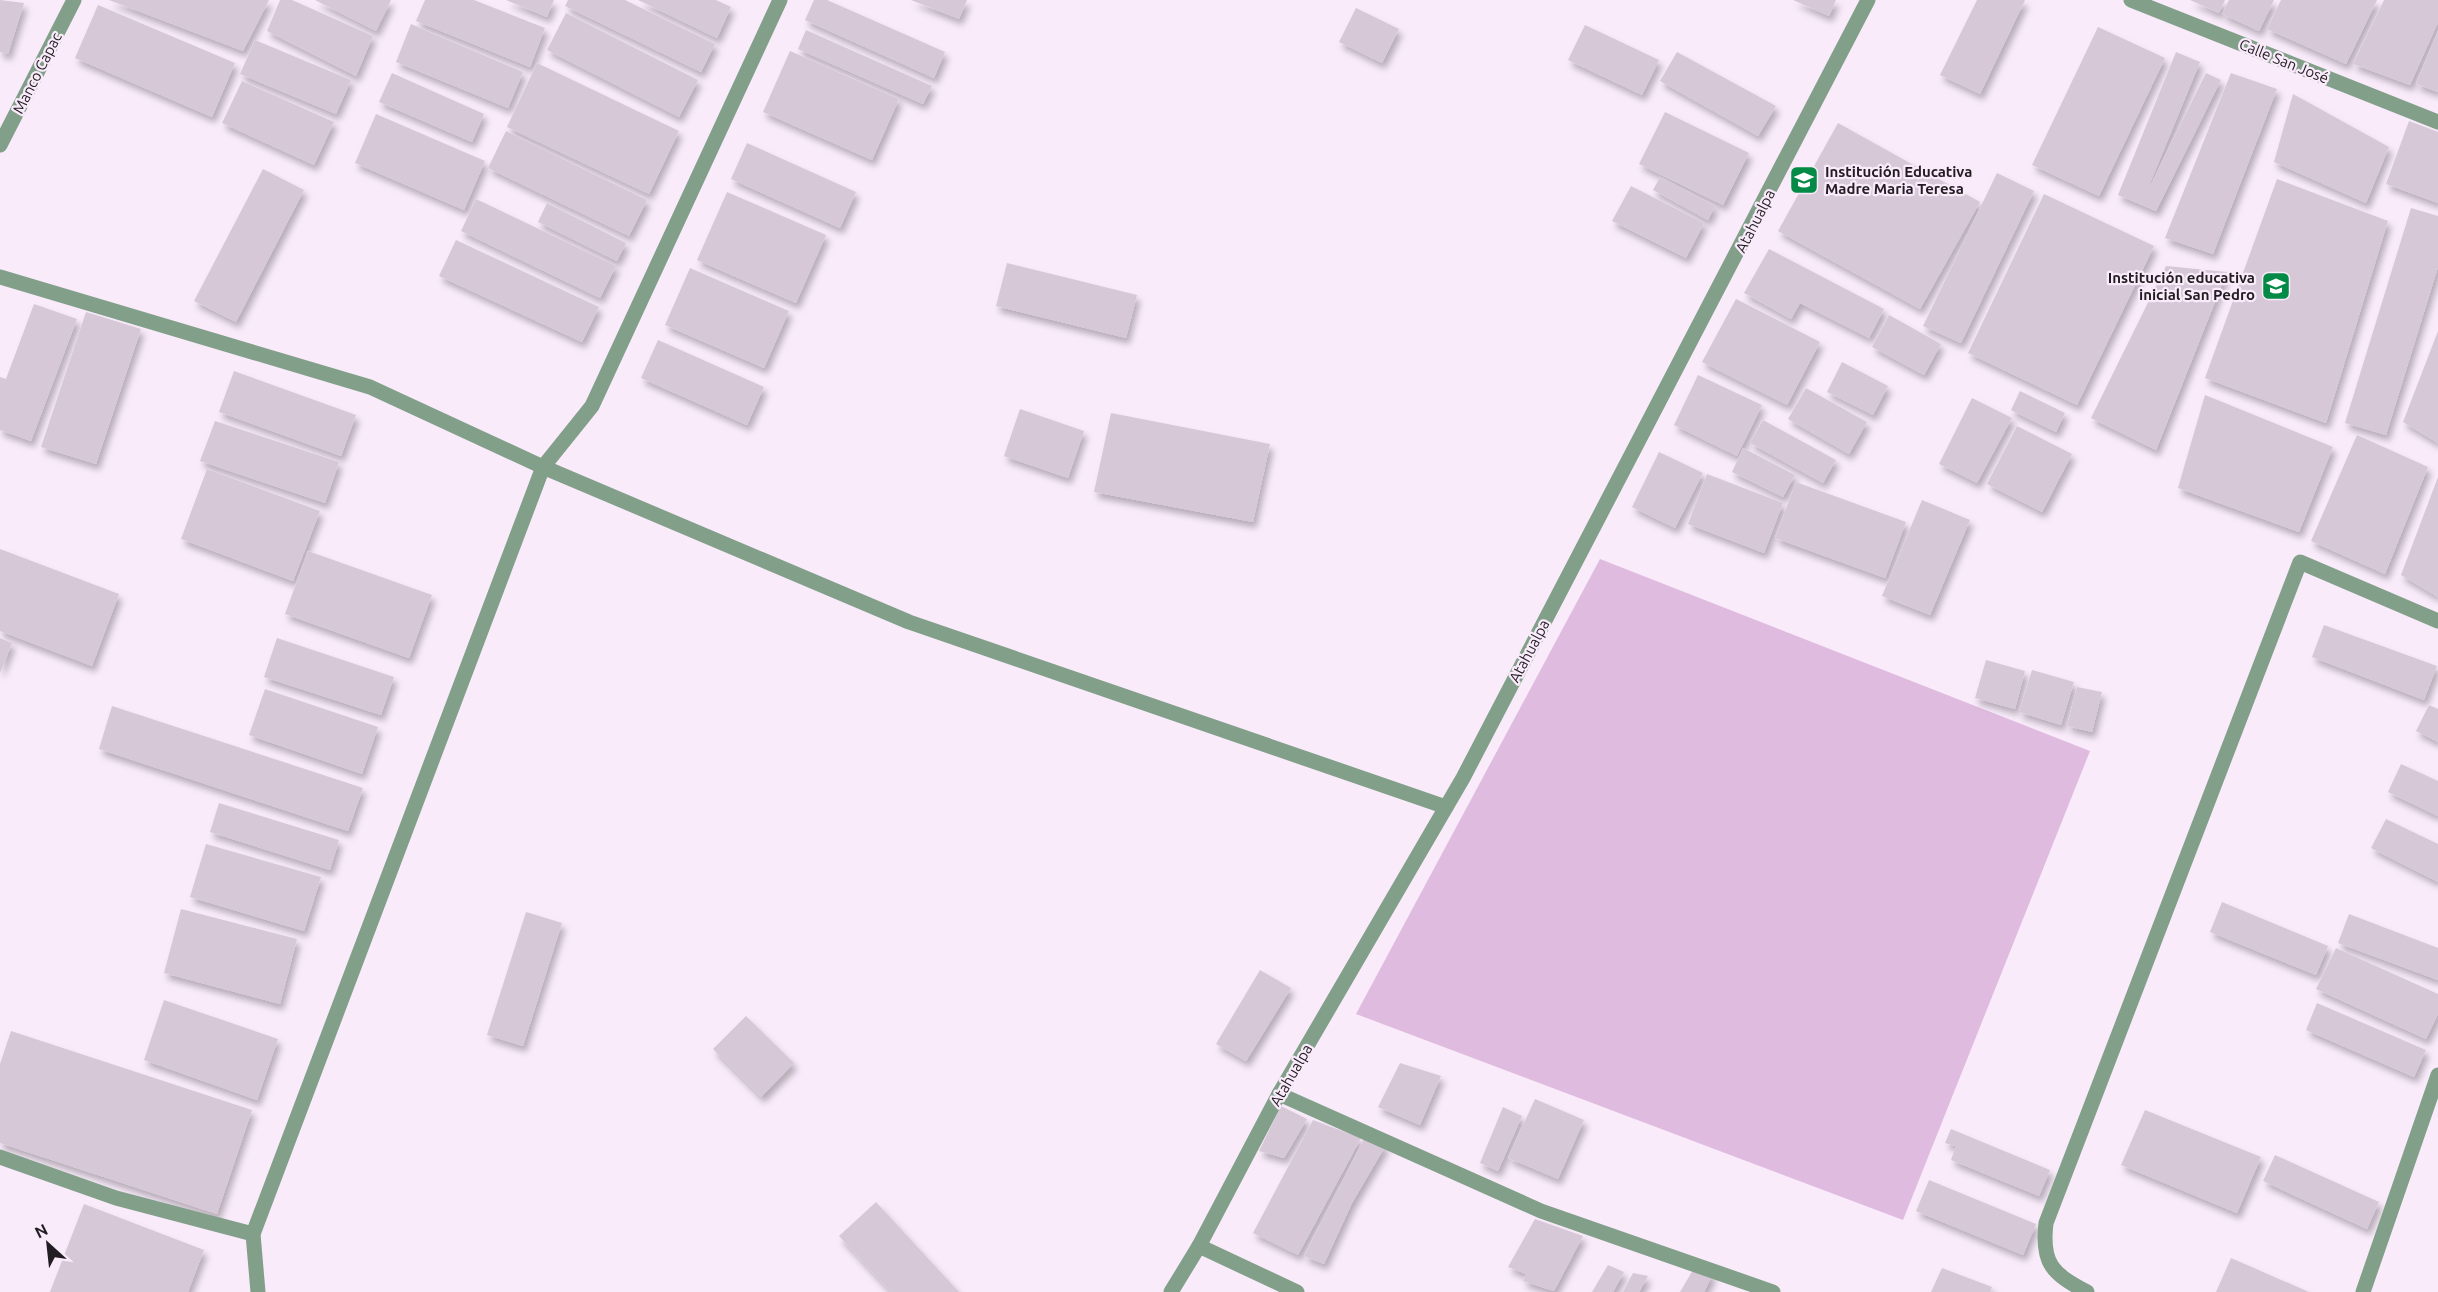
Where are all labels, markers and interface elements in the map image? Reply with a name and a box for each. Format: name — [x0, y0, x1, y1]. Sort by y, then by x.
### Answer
street label: Manco Capac — [9, 30, 65, 116]
street label: Calle San José — [2237, 35, 2331, 87]
place label: Institución Educativa Madre Maria Teresa — [1825, 163, 1972, 197]
school or university icon: Institución Educativa Madre Maria Teresa — [1788, 164, 1820, 196]
street label: Atahualpa — [1732, 187, 1778, 255]
place label: Institución educativa inicial San Pedro — [2108, 269, 2255, 303]
school or university icon: Institución educativa inicial San Pedro — [2260, 270, 2292, 302]
street label: Atahualpa — [1505, 617, 1553, 685]
street label: Atahualpa — [1266, 1041, 1316, 1109]
north arrow — [18, 1214, 78, 1274]
text: N — [32, 1220, 51, 1241]

